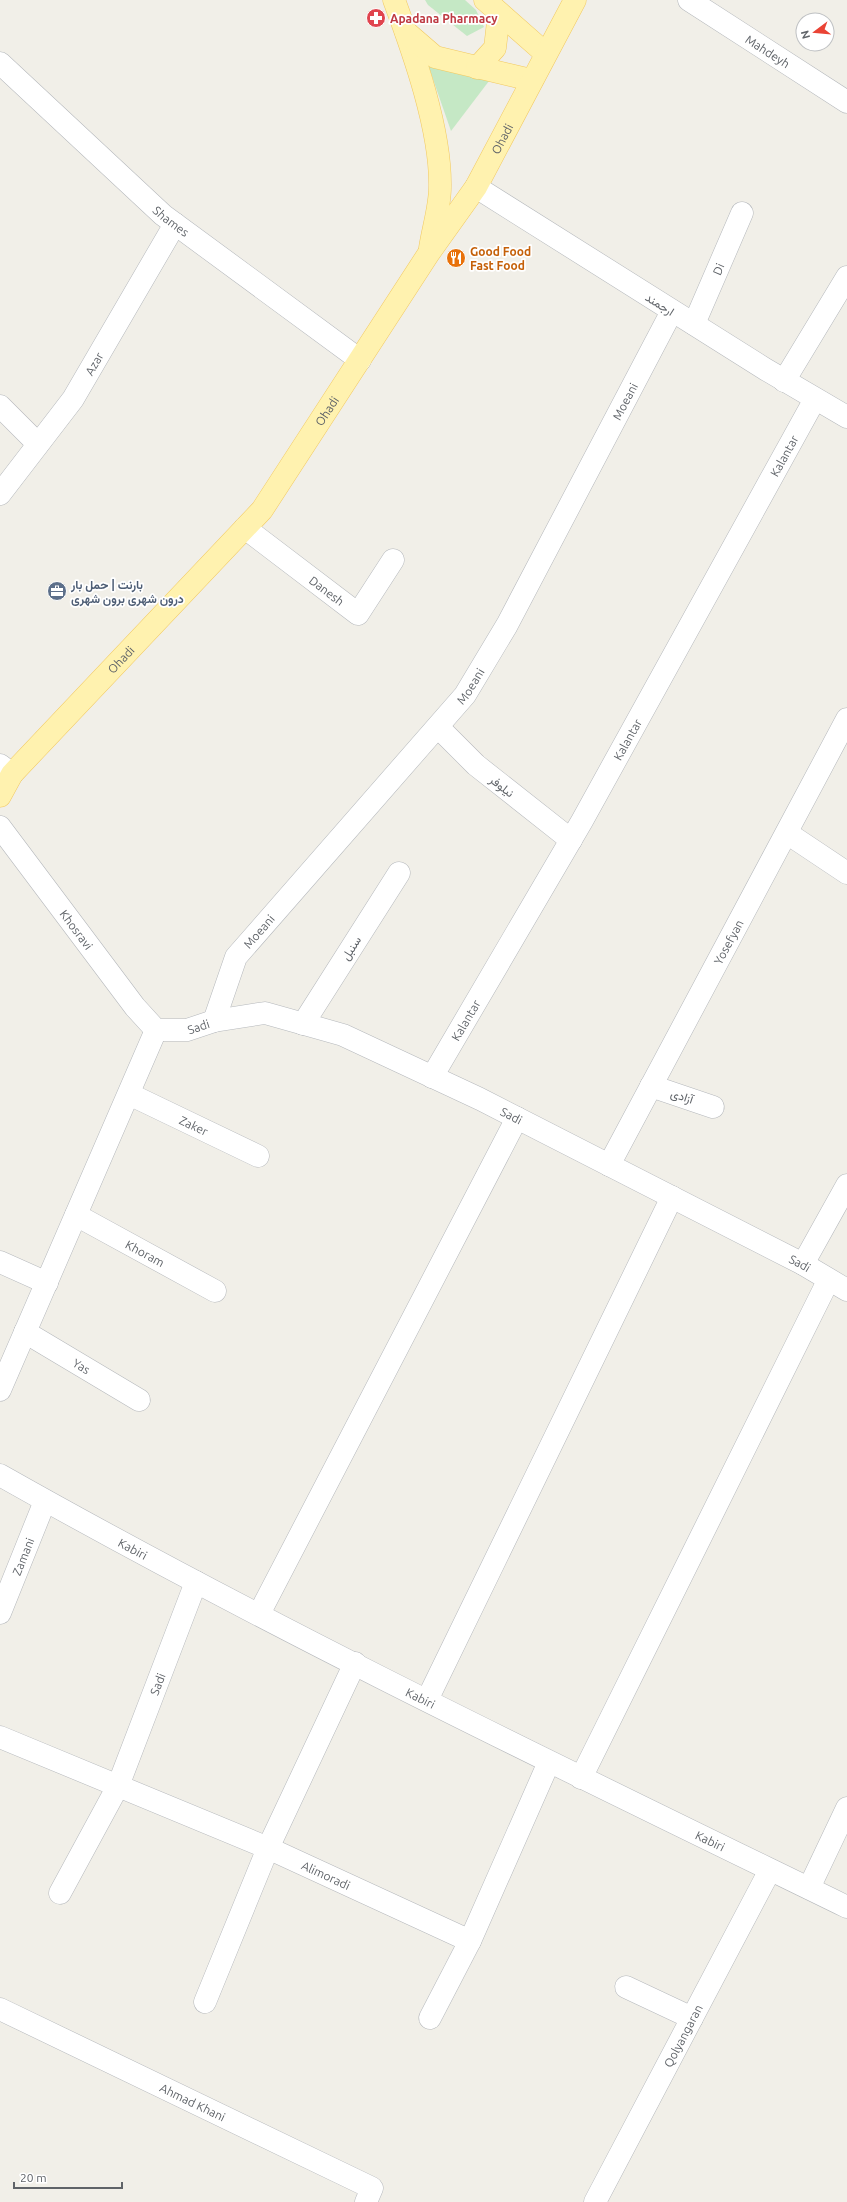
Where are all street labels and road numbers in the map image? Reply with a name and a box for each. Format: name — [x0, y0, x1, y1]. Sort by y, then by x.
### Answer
street label: Mahdeyh — [744, 32, 792, 70]
street label: Ohadi — [488, 121, 515, 156]
street label: Shames — [151, 203, 192, 239]
street label: Di — [710, 261, 726, 277]
street label: ارجمند — [642, 290, 677, 320]
street label: Azar — [82, 349, 106, 377]
street label: Moeani — [609, 380, 640, 422]
street label: Ohadi — [312, 394, 341, 428]
street label: Kalantar — [767, 432, 801, 479]
street label: Danesh — [307, 573, 347, 608]
street label: Ohadi — [105, 643, 136, 676]
street label: Moeani — [454, 666, 486, 707]
street label: Kalantar — [611, 716, 644, 762]
street label: نیلوفر — [485, 772, 517, 801]
street label: Khosravi — [58, 907, 96, 952]
street label: Moeani — [241, 912, 277, 951]
street label: Yosefyan — [711, 917, 745, 966]
street label: سنبل — [339, 934, 365, 963]
street label: Kalantar — [448, 997, 483, 1043]
street label: Sadi — [186, 1017, 211, 1036]
street label: آزادی — [668, 1086, 696, 1108]
street label: Sadi — [499, 1104, 525, 1126]
street label: Zaker — [178, 1113, 211, 1138]
street label: Khoram — [124, 1237, 167, 1269]
street label: Sadi — [787, 1252, 813, 1274]
street label: Yas — [71, 1356, 93, 1376]
street label: Kabiri — [116, 1535, 150, 1562]
street label: Zamani — [9, 1536, 36, 1577]
street label: Sadi — [147, 1671, 167, 1697]
street label: Kabiri — [404, 1685, 437, 1710]
street label: Kabiri — [694, 1828, 727, 1853]
street label: Alimoradi — [300, 1858, 352, 1892]
street label: Qolyangaran — [661, 2002, 704, 2069]
street label: Ahmad Khani — [158, 2081, 228, 2123]

